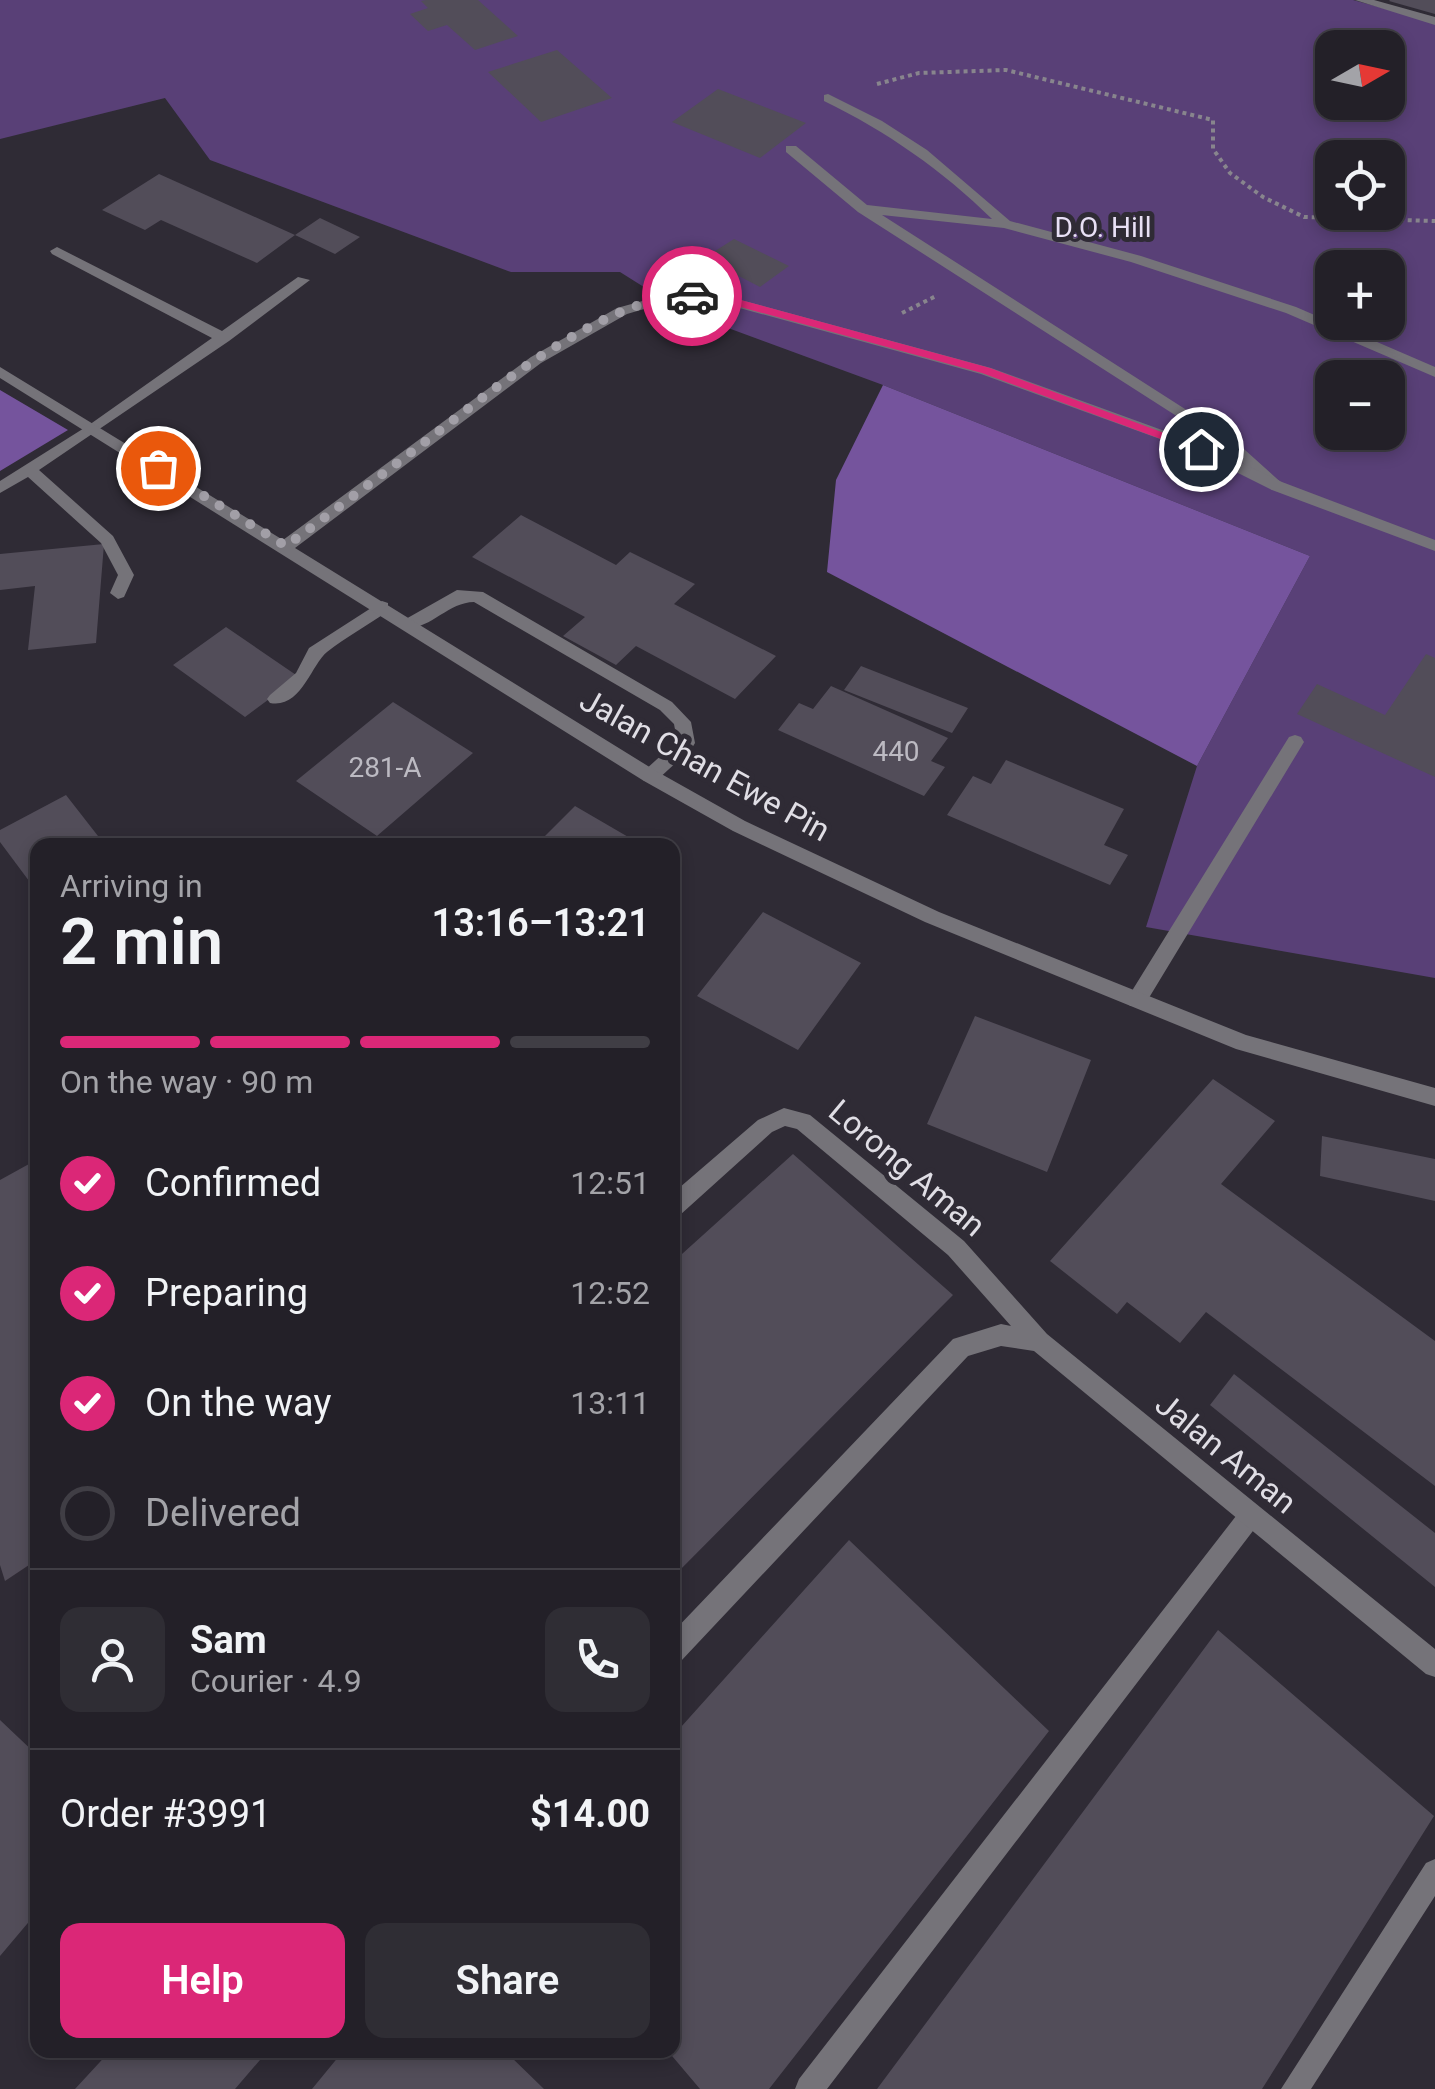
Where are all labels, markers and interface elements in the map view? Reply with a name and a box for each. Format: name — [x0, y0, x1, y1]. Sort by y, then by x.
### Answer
north arrow — [1315, 30, 1405, 120]
map controls — [1315, 30, 1405, 450]
button: locate — [1315, 140, 1405, 230]
park label: D.O. Hill — [1055, 211, 1151, 244]
courier — [642, 246, 742, 346]
button: + — [1315, 250, 1405, 340]
icon: car — [665, 269, 720, 324]
button: − — [1315, 360, 1405, 450]
pin — [1159, 407, 1244, 492]
icon: home — [1174, 422, 1229, 477]
pin — [116, 426, 201, 511]
icon: bag — [131, 441, 186, 496]
street label: Jalan Chan Ewe Pin — [573, 681, 837, 849]
house number: 440 — [872, 735, 920, 768]
house number: 281-A — [348, 751, 422, 784]
text: Arriving in — [60, 867, 203, 905]
text: 13:16–13:21 — [431, 901, 650, 945]
text: 2 min — [60, 904, 223, 980]
text: On the way · 90 m — [60, 1063, 313, 1101]
street label: Lorong Aman — [821, 1092, 993, 1244]
icon: check — [60, 1156, 115, 1211]
text: Confirmed — [145, 1161, 321, 1205]
text: 12:51 — [570, 1164, 650, 1202]
icon: check — [60, 1266, 115, 1321]
text: Preparing — [145, 1271, 308, 1315]
text: 12:52 — [570, 1274, 650, 1312]
icon: check — [60, 1376, 115, 1431]
text: On the way — [145, 1381, 331, 1425]
text: 13:11 — [570, 1384, 650, 1422]
street label: Jalan Aman — [1148, 1385, 1304, 1521]
text: Delivered — [145, 1491, 301, 1535]
button: person — [60, 1607, 165, 1712]
button: phone — [545, 1607, 650, 1712]
text: Sam — [190, 1618, 267, 1662]
text: Courier · 4.9 — [190, 1662, 362, 1700]
text: Order #3991 — [60, 1792, 271, 1836]
text: $14.00 — [530, 1792, 650, 1836]
button: Help — [60, 1923, 345, 2038]
button: Share — [365, 1923, 650, 2038]

